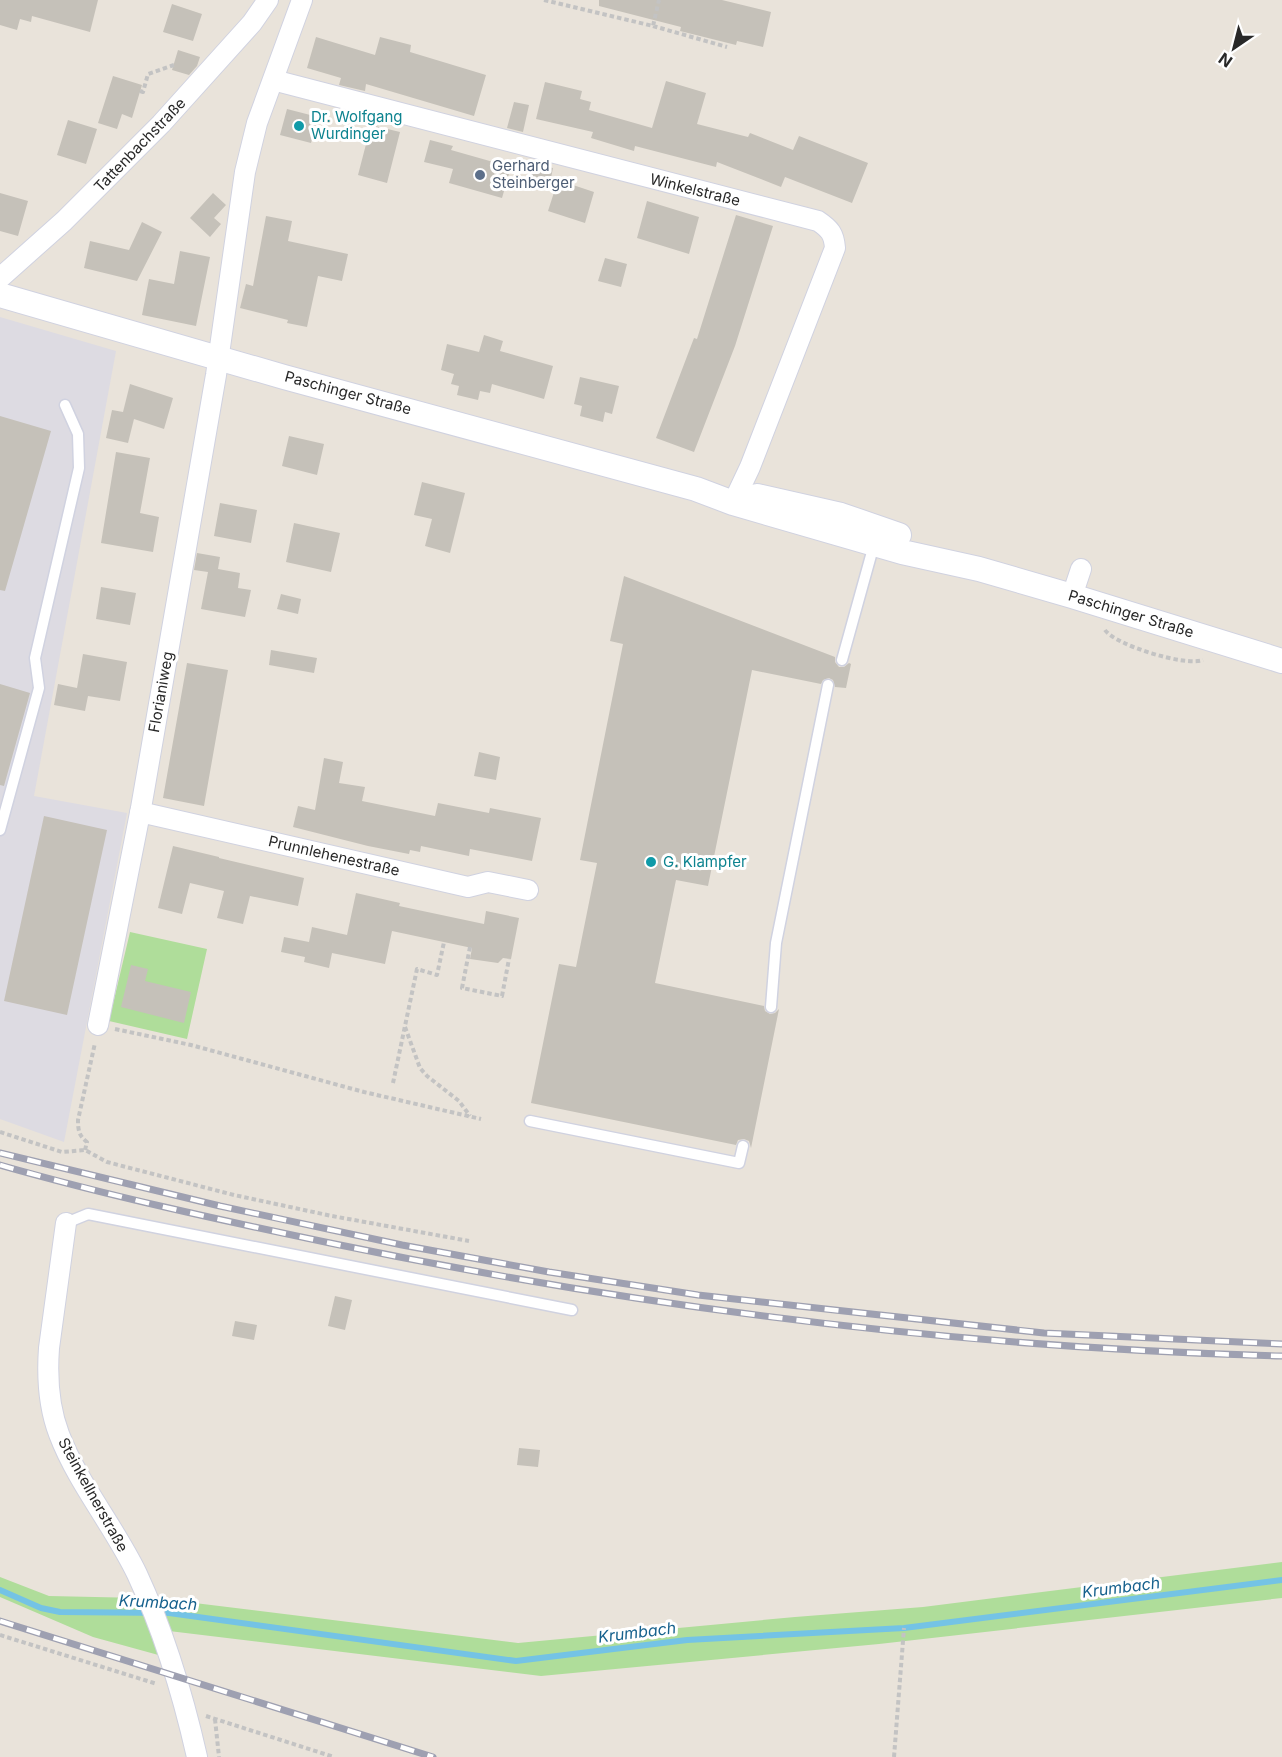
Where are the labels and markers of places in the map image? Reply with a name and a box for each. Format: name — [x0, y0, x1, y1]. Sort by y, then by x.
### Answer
place label: Dr. Wolfgang Wurdinger — [311, 107, 403, 143]
marker: Dr. Wolfgang Wurdinger — [292, 119, 306, 133]
place label: Gerhard Steinberger — [492, 156, 575, 192]
marker: Gerhard Steinberger — [473, 168, 487, 182]
place label: G. Klampfer — [663, 852, 747, 871]
marker: G. Klampfer — [644, 855, 658, 869]

